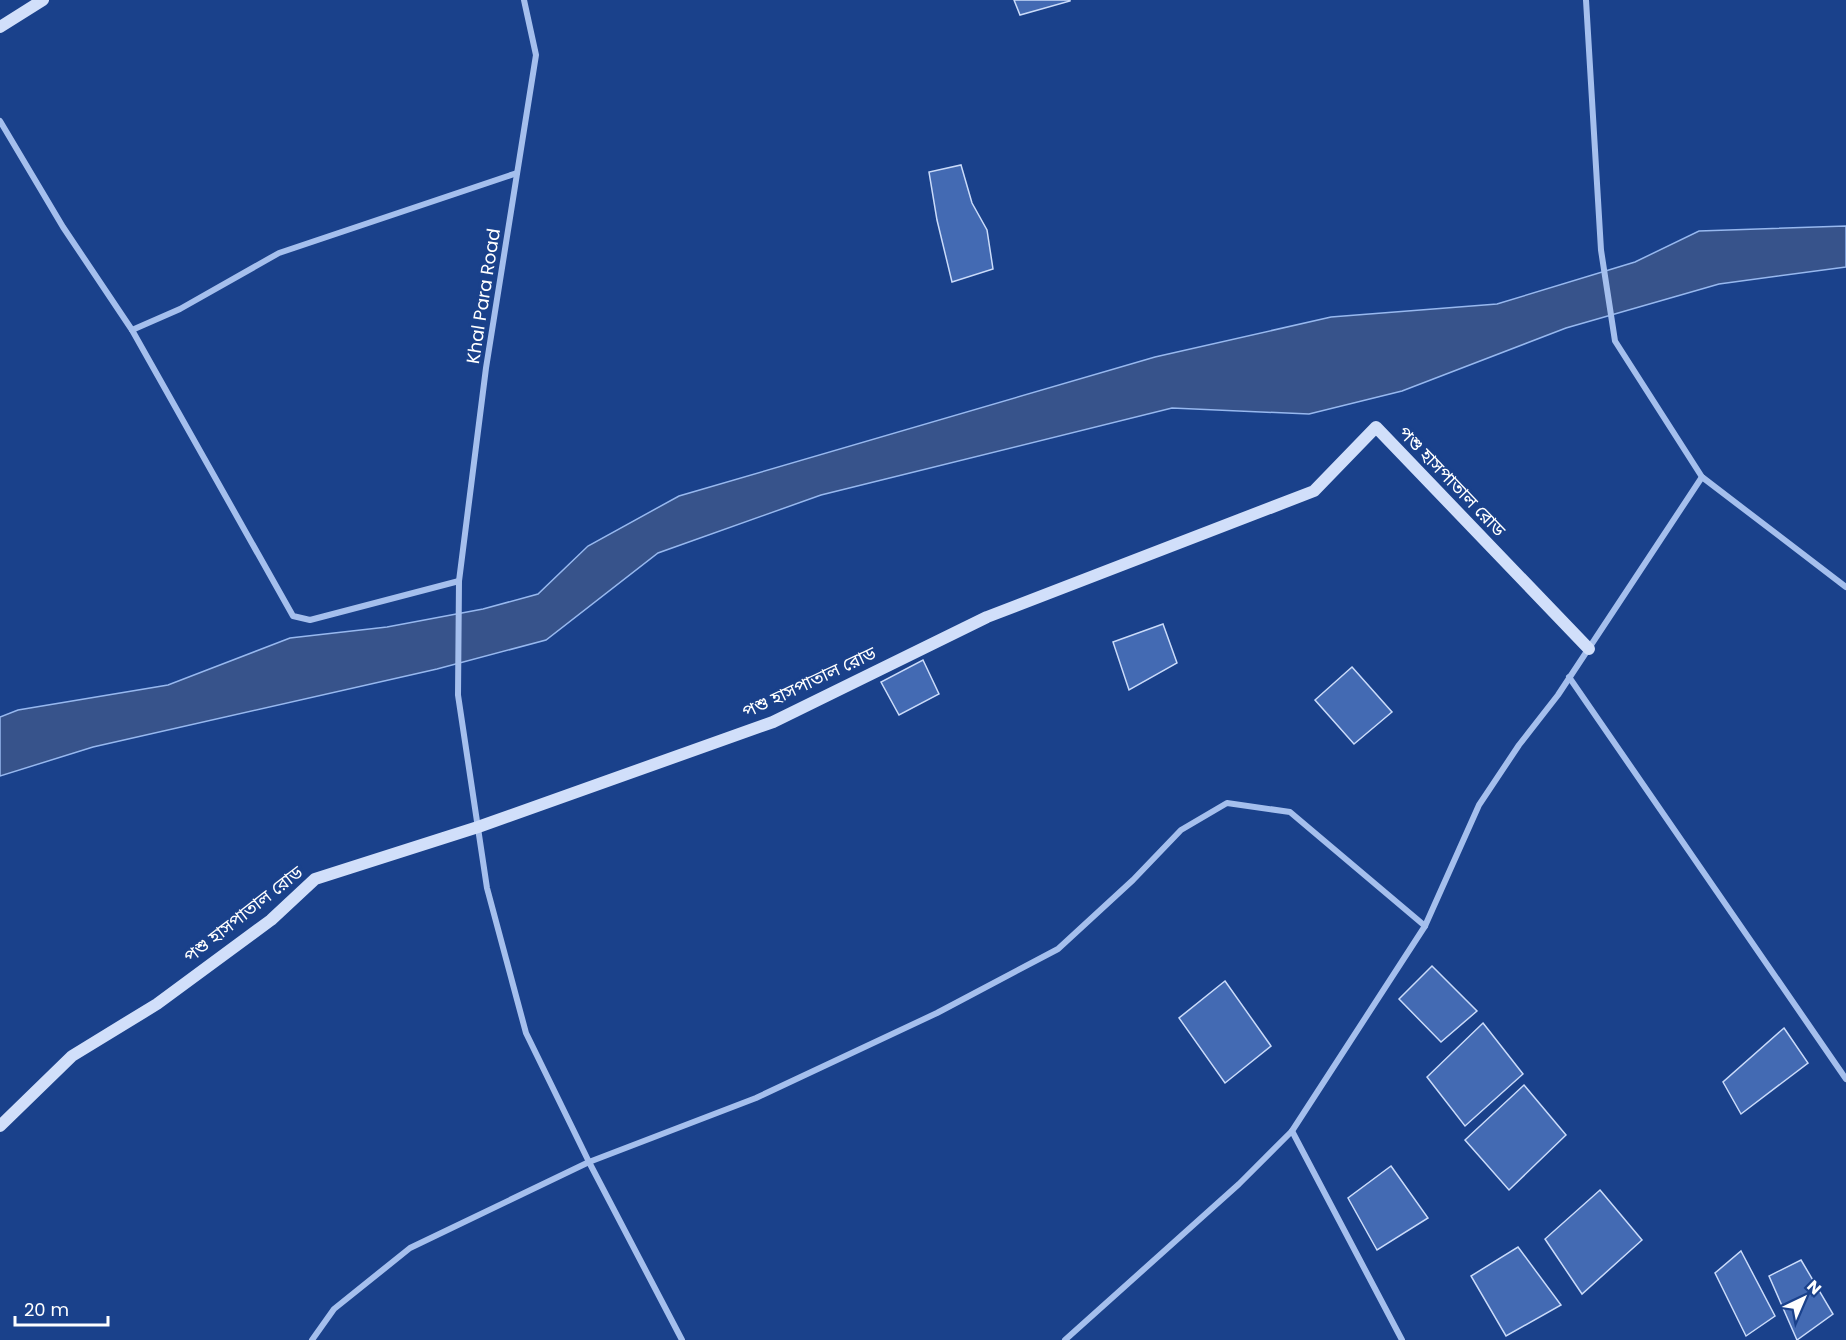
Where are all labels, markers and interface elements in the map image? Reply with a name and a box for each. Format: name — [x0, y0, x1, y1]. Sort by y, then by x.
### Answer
street label: Khal Para Road — [460, 226, 506, 366]
street label: পশু হাসপাতাল রোড — [1393, 420, 1511, 542]
street label: পশু হাসপাতাল রোড — [738, 640, 880, 724]
street label: পশু হাসপাতাল রোড — [178, 859, 308, 968]
north arrow — [1774, 1268, 1834, 1328]
text: N — [1802, 1275, 1826, 1300]
scale bar — [15, 1289, 108, 1327]
text: 20 m — [24, 1297, 69, 1322]

